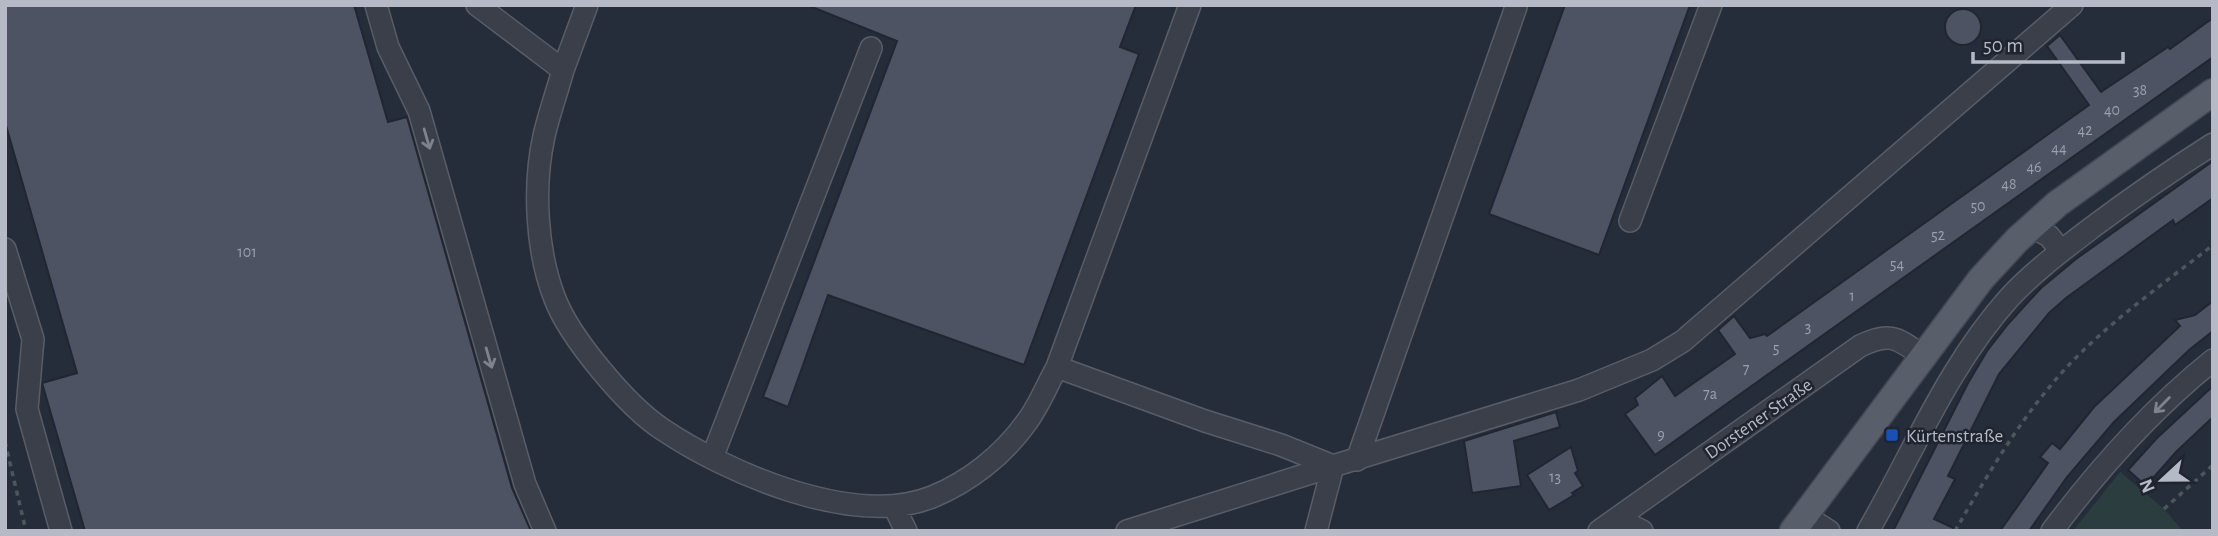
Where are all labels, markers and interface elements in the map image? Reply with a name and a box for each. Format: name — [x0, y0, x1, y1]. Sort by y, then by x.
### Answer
scale bar — [1973, 21, 2124, 65]
text: 50 m — [1983, 35, 2023, 56]
house number: 38 — [2133, 82, 2147, 98]
house number: 40 — [2104, 102, 2120, 118]
house number: 42 — [2078, 122, 2092, 138]
one-way arrow — [422, 128, 435, 150]
house number: 44 — [2051, 140, 2067, 156]
house number: 46 — [2026, 159, 2042, 175]
house number: 48 — [2001, 176, 2017, 192]
house number: 50 — [1970, 198, 1986, 214]
house number: 52 — [1931, 227, 1945, 243]
house number: 101 — [237, 244, 257, 260]
house number: 54 — [1890, 256, 1904, 272]
house number: 1 — [1849, 288, 1855, 304]
house number: 3 — [1805, 319, 1811, 335]
house number: 5 — [1773, 340, 1779, 356]
one-way arrow — [483, 346, 496, 369]
house number: 7 — [1743, 361, 1750, 377]
street label: Dorstener Straße — [1702, 375, 1816, 463]
house number: 7a — [1703, 386, 1717, 402]
one-way arrow — [2154, 397, 2171, 414]
house number: 9 — [1657, 427, 1665, 443]
marker: Kürtenstraße — [1884, 427, 1900, 443]
place label: Kürtenstraße — [1906, 427, 2003, 446]
north arrow — [2127, 445, 2197, 515]
house number: 13 — [1549, 469, 1561, 485]
text: N — [2136, 476, 2159, 495]

